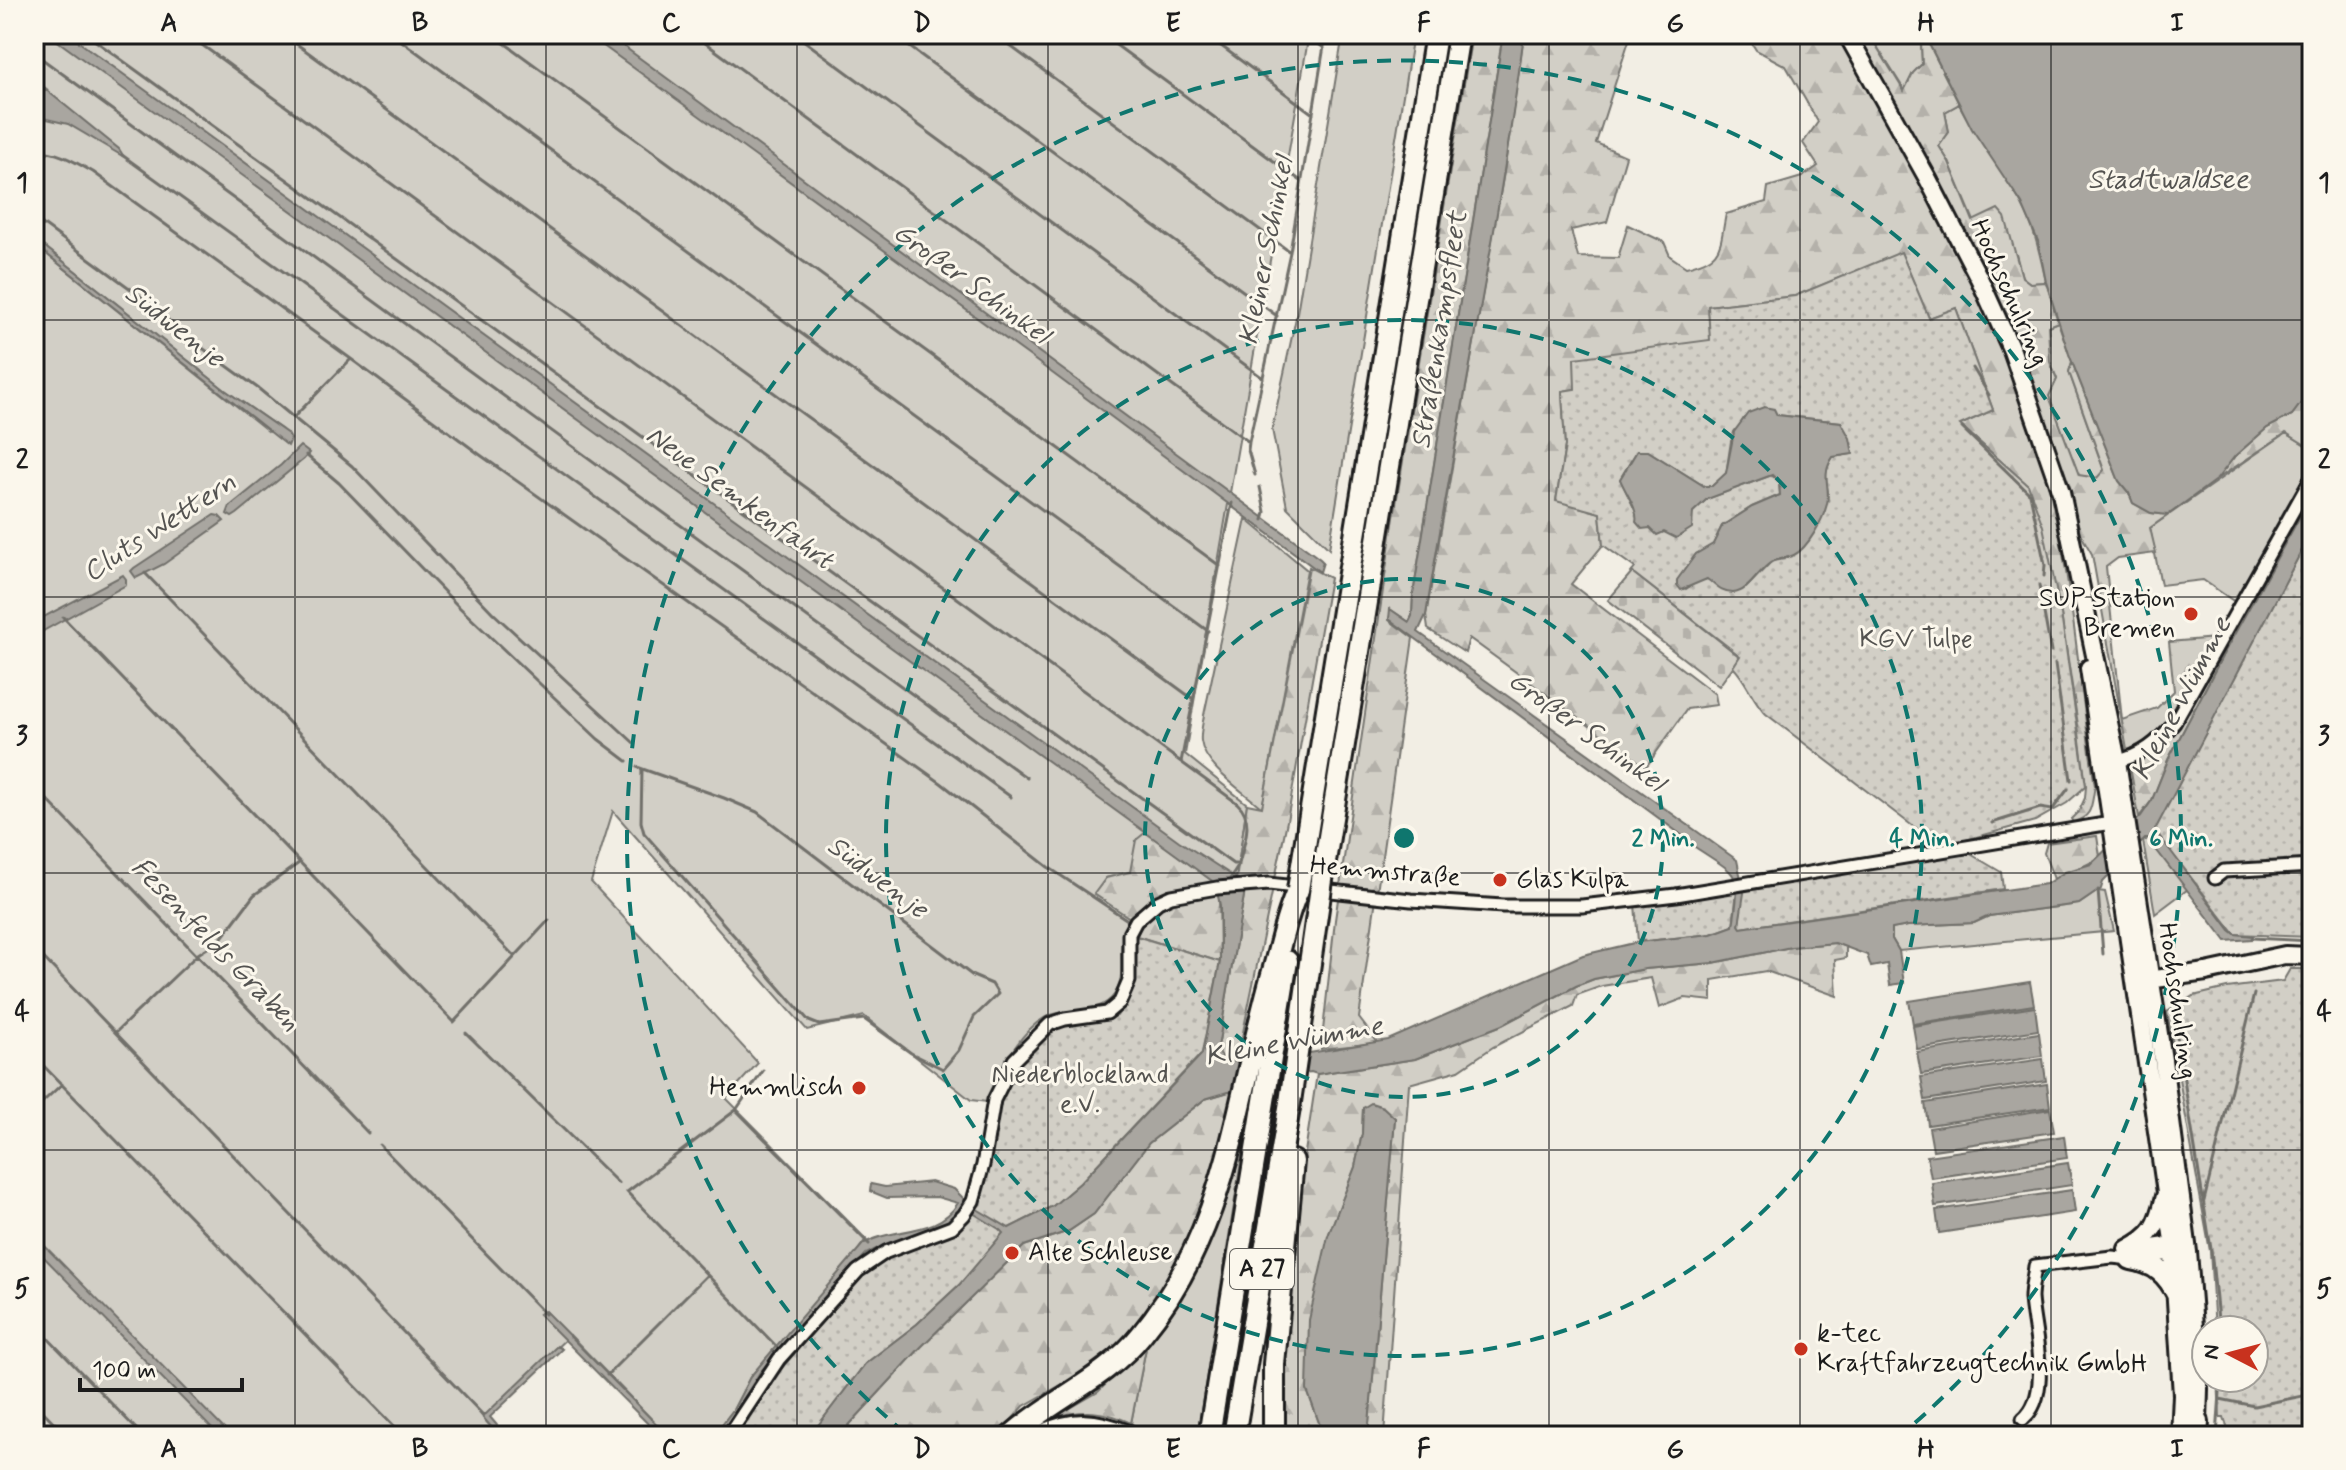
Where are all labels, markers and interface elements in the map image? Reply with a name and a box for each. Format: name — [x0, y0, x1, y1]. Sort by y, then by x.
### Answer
text: A — [160, 7, 178, 41]
text: B — [412, 7, 428, 41]
text: C — [662, 7, 681, 41]
text: D — [913, 7, 931, 41]
text: E — [1165, 7, 1181, 41]
text: F — [1417, 7, 1431, 41]
text: G — [1666, 7, 1684, 41]
text: H — [1918, 7, 1935, 41]
text: I — [2170, 7, 2184, 41]
water label: Kleiner Schinkel — [1231, 151, 1304, 348]
water label: Stadtwaldsee — [2088, 162, 2249, 199]
text: 1 — [16, 167, 28, 201]
text: 1 — [2318, 167, 2330, 201]
water label: Straßenkampsfleet — [1403, 207, 1477, 451]
street label: Hochschulring — [1961, 214, 2057, 372]
water label: Großer Schinkel — [885, 215, 1060, 355]
water label: Südwenje — [116, 275, 233, 377]
water label: Neue Semkenfahrt — [638, 418, 842, 580]
text: 2 — [16, 444, 29, 478]
text: 2 — [2318, 444, 2331, 478]
water label: Cluts Wettern — [76, 465, 244, 591]
place label: SUP Station Bremen — [2039, 582, 2175, 646]
marker: SUP Station Bremen — [2182, 605, 2200, 623]
water label: Kleine Wümme — [2123, 610, 2241, 787]
park label: KGV Tulpe — [1859, 623, 1973, 657]
water label: Großer Schinkel — [1500, 663, 1675, 803]
text: 3 — [16, 720, 28, 754]
text: 3 — [2318, 720, 2330, 754]
centre of rings — [1390, 824, 1418, 852]
text: 2 Min. — [1631, 824, 1695, 855]
text: 4 Min. — [1889, 824, 1955, 855]
text: 6 Min. — [2149, 824, 2213, 855]
water label: Südwenje — [819, 828, 936, 929]
street label: Hemmstraße — [1308, 848, 1462, 896]
water label: Fesenfelds Graben — [122, 850, 308, 1040]
place label: Glas Kulpa — [1516, 863, 1629, 897]
marker: Glas Kulpa — [1491, 871, 1509, 889]
street label: Hochschulring — [2149, 921, 2205, 1081]
text: 4 — [14, 996, 30, 1030]
text: 4 — [2316, 996, 2332, 1030]
water label: Kleine Wümme — [1202, 1008, 1387, 1076]
park label: Niederblockland e.V. — [991, 1058, 1169, 1122]
place label: Hemmlisch — [709, 1071, 843, 1105]
marker: Hemmlisch — [850, 1079, 868, 1097]
place label: Alte Schleuse — [1028, 1236, 1173, 1270]
marker: Alte Schleuse — [1003, 1244, 1021, 1262]
road number: A 27 — [1230, 1249, 1294, 1289]
text: 5 — [14, 1273, 30, 1307]
text: 5 — [2316, 1273, 2332, 1307]
north arrow — [2190, 1314, 2270, 1394]
place label: k-tec Kraftfahrzeugtechnik GmbH — [1817, 1317, 2147, 1383]
marker: k-tec Kraftfahrzeugtechnik GmbH — [1792, 1340, 1810, 1358]
scale bar — [80, 1342, 242, 1392]
text: N — [2197, 1343, 2227, 1361]
text: 100 m — [92, 1356, 156, 1387]
text: A — [160, 1433, 178, 1467]
text: B — [412, 1433, 428, 1467]
text: C — [662, 1433, 681, 1467]
text: D — [913, 1433, 931, 1467]
text: E — [1165, 1433, 1181, 1467]
text: F — [1417, 1433, 1431, 1467]
text: G — [1666, 1433, 1684, 1467]
text: H — [1918, 1433, 1935, 1467]
text: I — [2170, 1433, 2184, 1467]

